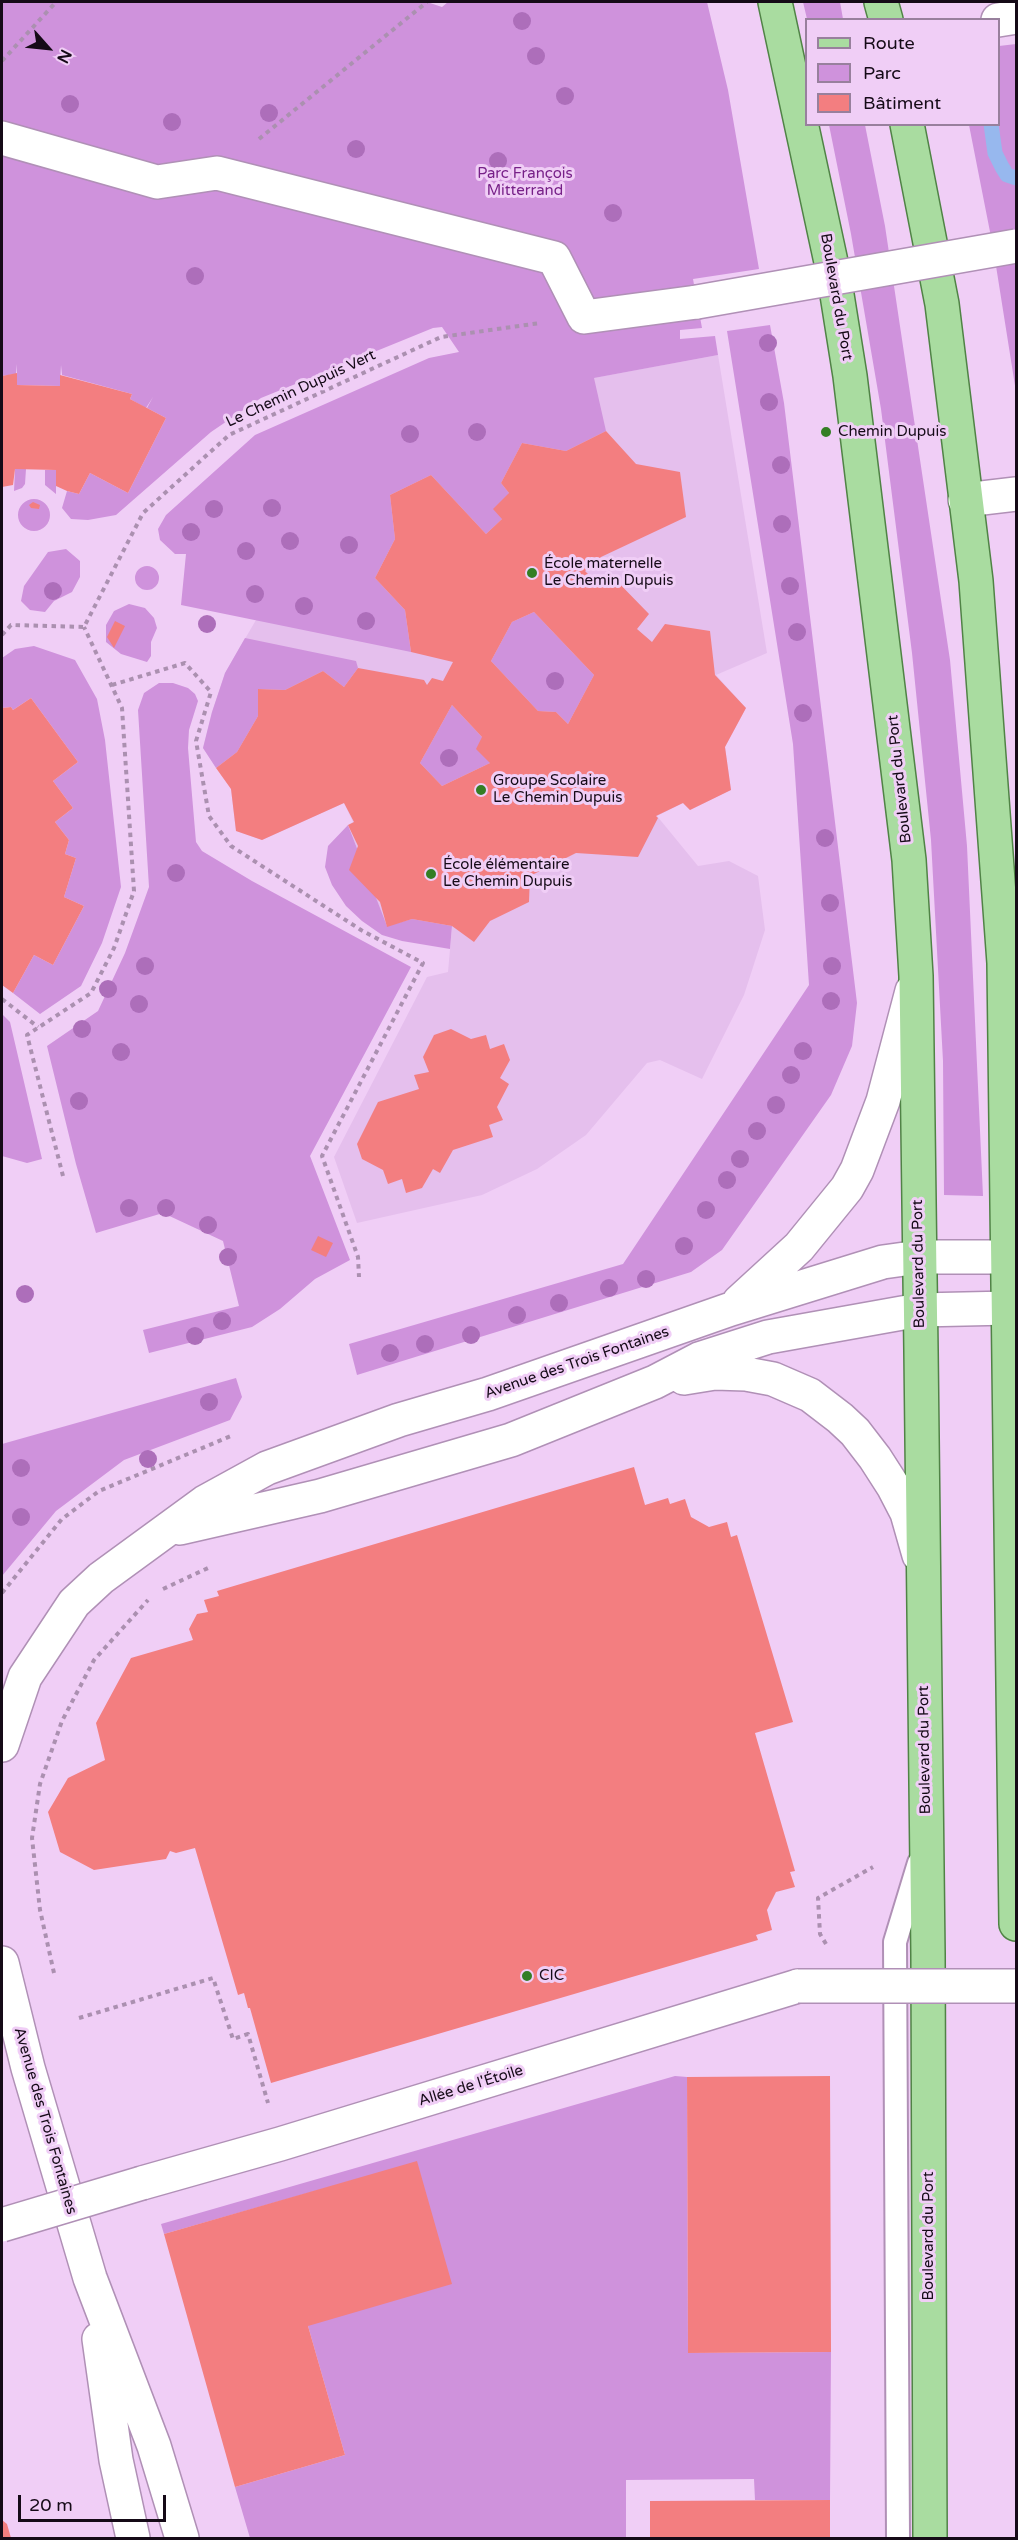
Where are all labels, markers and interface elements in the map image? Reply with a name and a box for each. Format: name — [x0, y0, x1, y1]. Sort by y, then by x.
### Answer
north arrow — [18, 18, 78, 78]
legend — [805, 18, 1000, 126]
text: Route — [863, 32, 915, 54]
text: N — [52, 46, 76, 66]
text: Parc — [863, 62, 901, 84]
text: Bâtiment — [863, 92, 941, 114]
park label: Parc François Mitterrand — [477, 165, 573, 200]
street label: Boulevard du Port — [816, 232, 856, 362]
street label: Le Chemin Dupuis Vert — [223, 346, 379, 432]
place label: Chemin Dupuis — [838, 423, 946, 441]
marker: Chemin Dupuis — [819, 425, 833, 439]
place label: École maternelle Le Chemin Dupuis — [544, 555, 673, 590]
marker: École maternelle Le Chemin Dupuis — [525, 566, 539, 580]
street label: Boulevard du Port — [884, 714, 916, 844]
place label: Groupe Scolaire Le Chemin Dupuis — [493, 772, 622, 807]
marker: Groupe Scolaire Le Chemin Dupuis — [474, 783, 488, 797]
place label: École élémentaire Le Chemin Dupuis — [443, 856, 572, 891]
marker: École élémentaire Le Chemin Dupuis — [424, 867, 438, 881]
street label: Boulevard du Port — [909, 1199, 929, 1329]
street label: Avenue des Trois Fontaines — [483, 1323, 671, 1403]
street label: Boulevard du Port — [915, 1685, 935, 1815]
place label: CIC — [539, 1967, 564, 1985]
marker: CIC — [520, 1969, 534, 1983]
street label: Avenue des Trois Fontaines — [10, 2025, 80, 2217]
street label: Allée de l'Étoile — [417, 2062, 525, 2110]
street label: Boulevard du Port — [920, 2172, 938, 2300]
scale bar — [21, 2483, 170, 2521]
text: 20 m — [29, 2494, 73, 2516]

